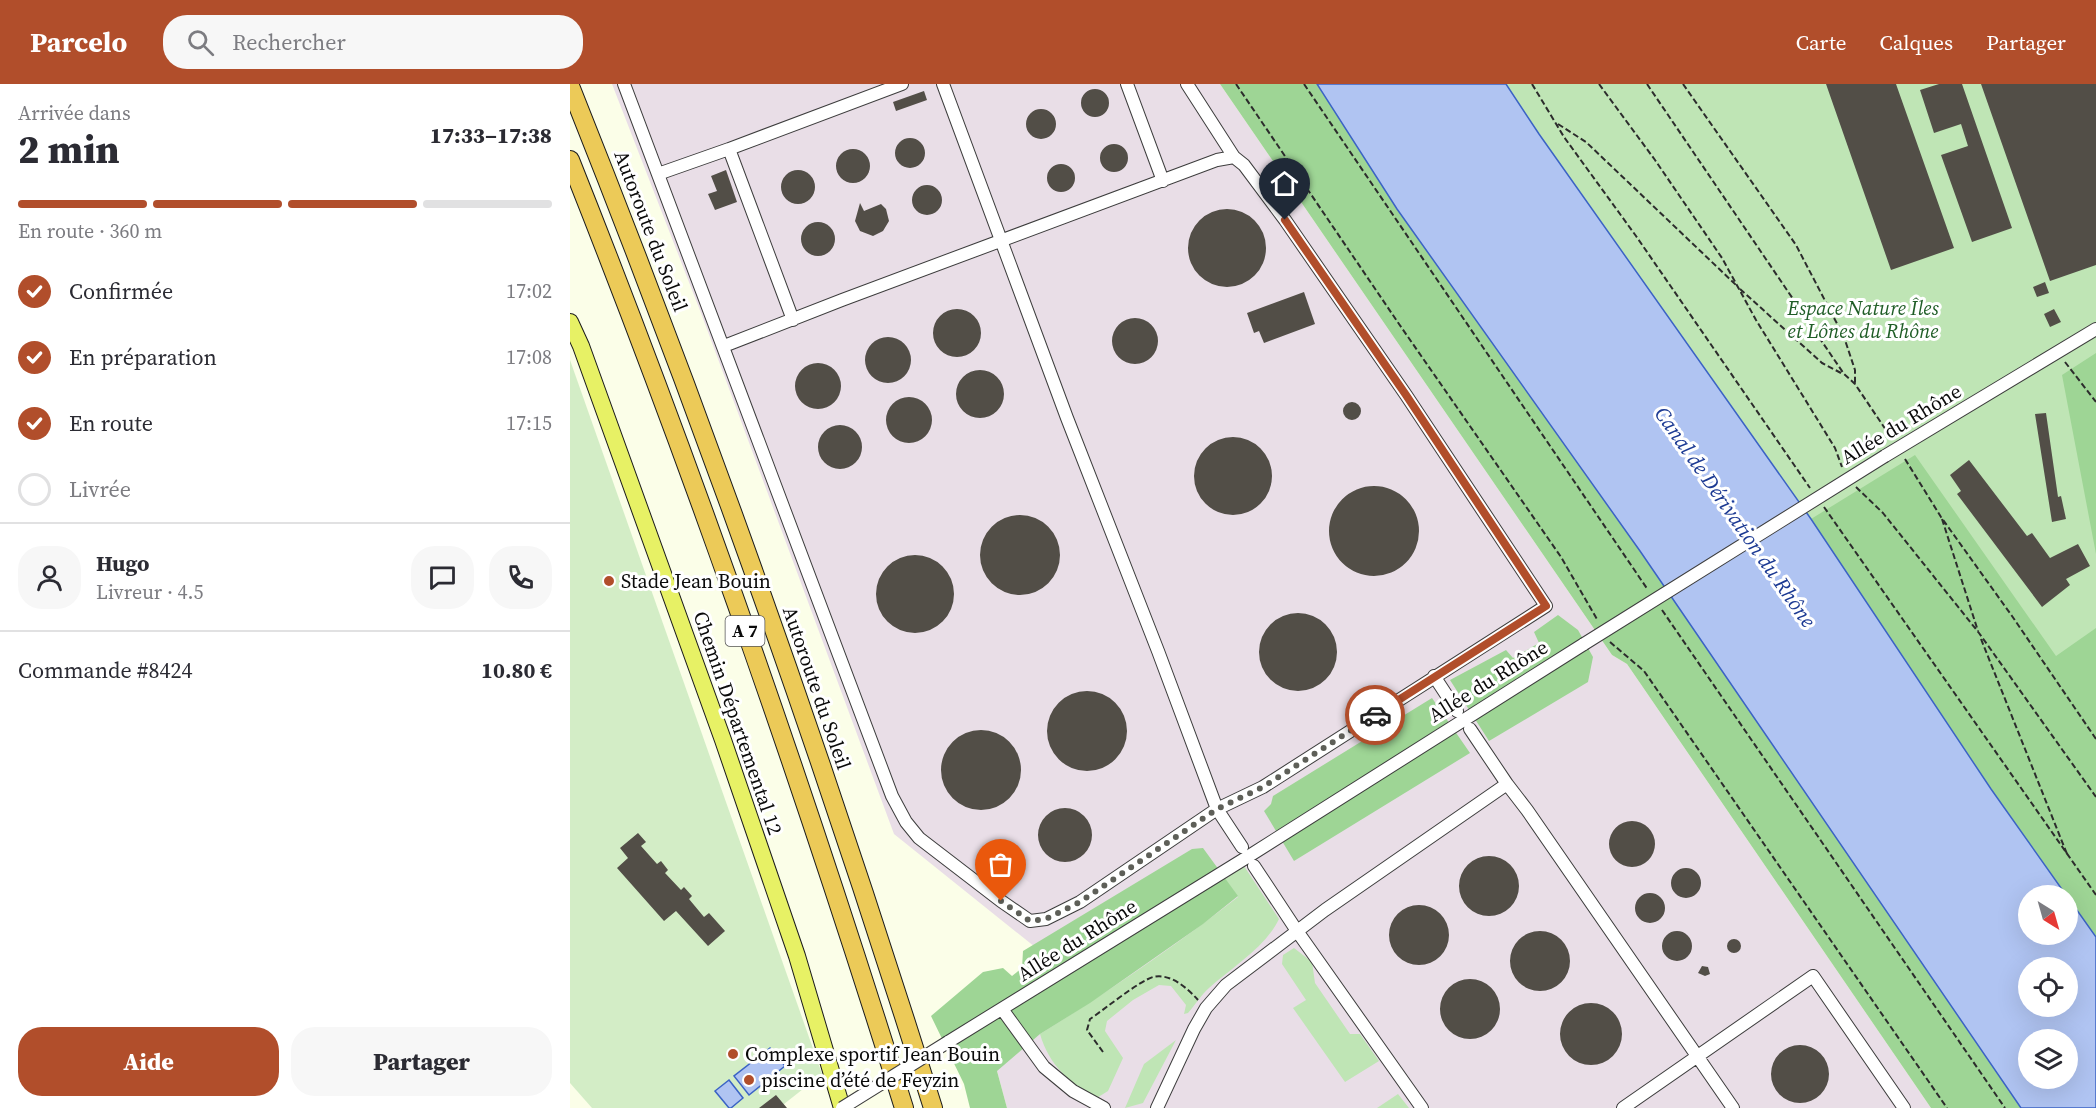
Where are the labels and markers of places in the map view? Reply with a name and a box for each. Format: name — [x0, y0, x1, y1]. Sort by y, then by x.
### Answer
pin — [1259, 158, 1310, 220]
place label: Stade Jean Bouin — [621, 567, 771, 595]
marker: Stade Jean Bouin — [602, 574, 616, 588]
pin — [975, 839, 1026, 901]
place label: Complexe sportif Jean Bouin — [745, 1040, 1000, 1068]
marker: Complexe sportif Jean Bouin — [726, 1047, 740, 1061]
place label: piscine d’été de Feyzin — [761, 1066, 959, 1094]
marker: piscine d’été de Feyzin — [742, 1073, 756, 1087]

